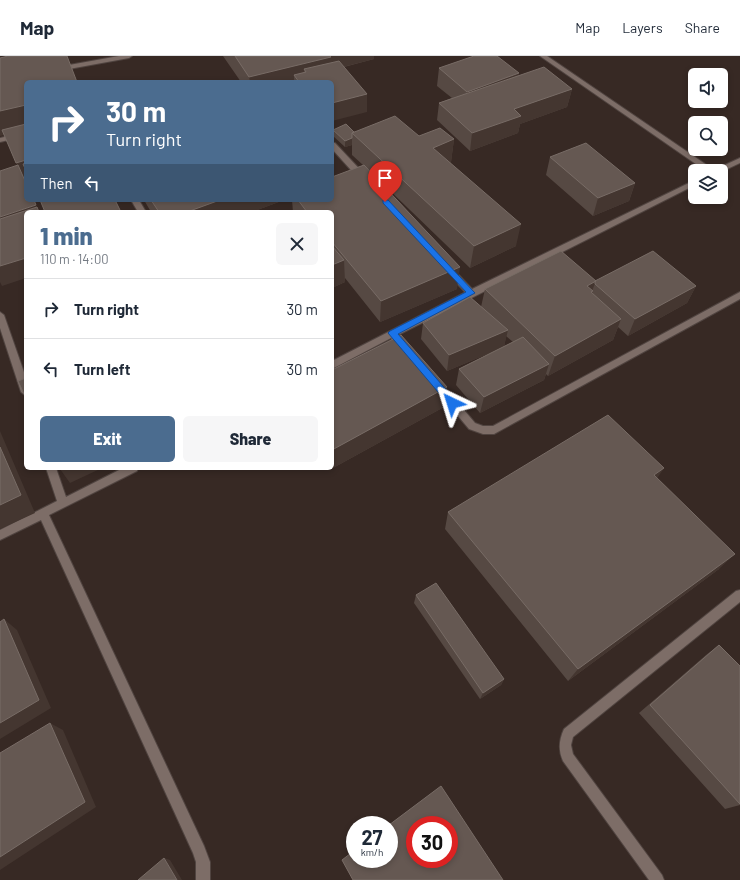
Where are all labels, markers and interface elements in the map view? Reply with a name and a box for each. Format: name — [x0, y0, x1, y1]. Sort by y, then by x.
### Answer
text: Map — [20, 16, 54, 39]
text: Map — [575, 19, 600, 36]
text: Layers — [622, 19, 663, 36]
text: Share — [685, 19, 720, 36]
map controls — [688, 68, 728, 204]
button: sound — [688, 68, 728, 108]
text: 30 m — [106, 94, 166, 128]
icon: right — [40, 96, 92, 148]
button: search — [688, 116, 728, 156]
text: Turn right — [106, 128, 182, 150]
pin — [368, 161, 402, 202]
button: layers — [688, 164, 728, 204]
icon: arrive — [374, 167, 396, 189]
icon: left — [81, 172, 103, 194]
text: Then — [40, 174, 73, 192]
text: 1 min — [40, 221, 93, 250]
button: close — [276, 223, 318, 265]
text: 110 m · 14:00 — [40, 251, 109, 267]
icon: right — [40, 298, 62, 320]
text: Turn right — [74, 300, 139, 318]
text: 30 m — [286, 300, 318, 318]
icon: left — [40, 358, 62, 380]
text: Turn left — [74, 360, 130, 378]
text: 30 m — [286, 360, 318, 378]
position arrow — [431, 382, 473, 424]
button: Exit — [40, 416, 175, 462]
button: Share — [183, 416, 318, 462]
speed limit sign: 30 — [406, 816, 458, 868]
text: 27 — [361, 825, 383, 849]
text: km/h — [361, 846, 383, 858]

